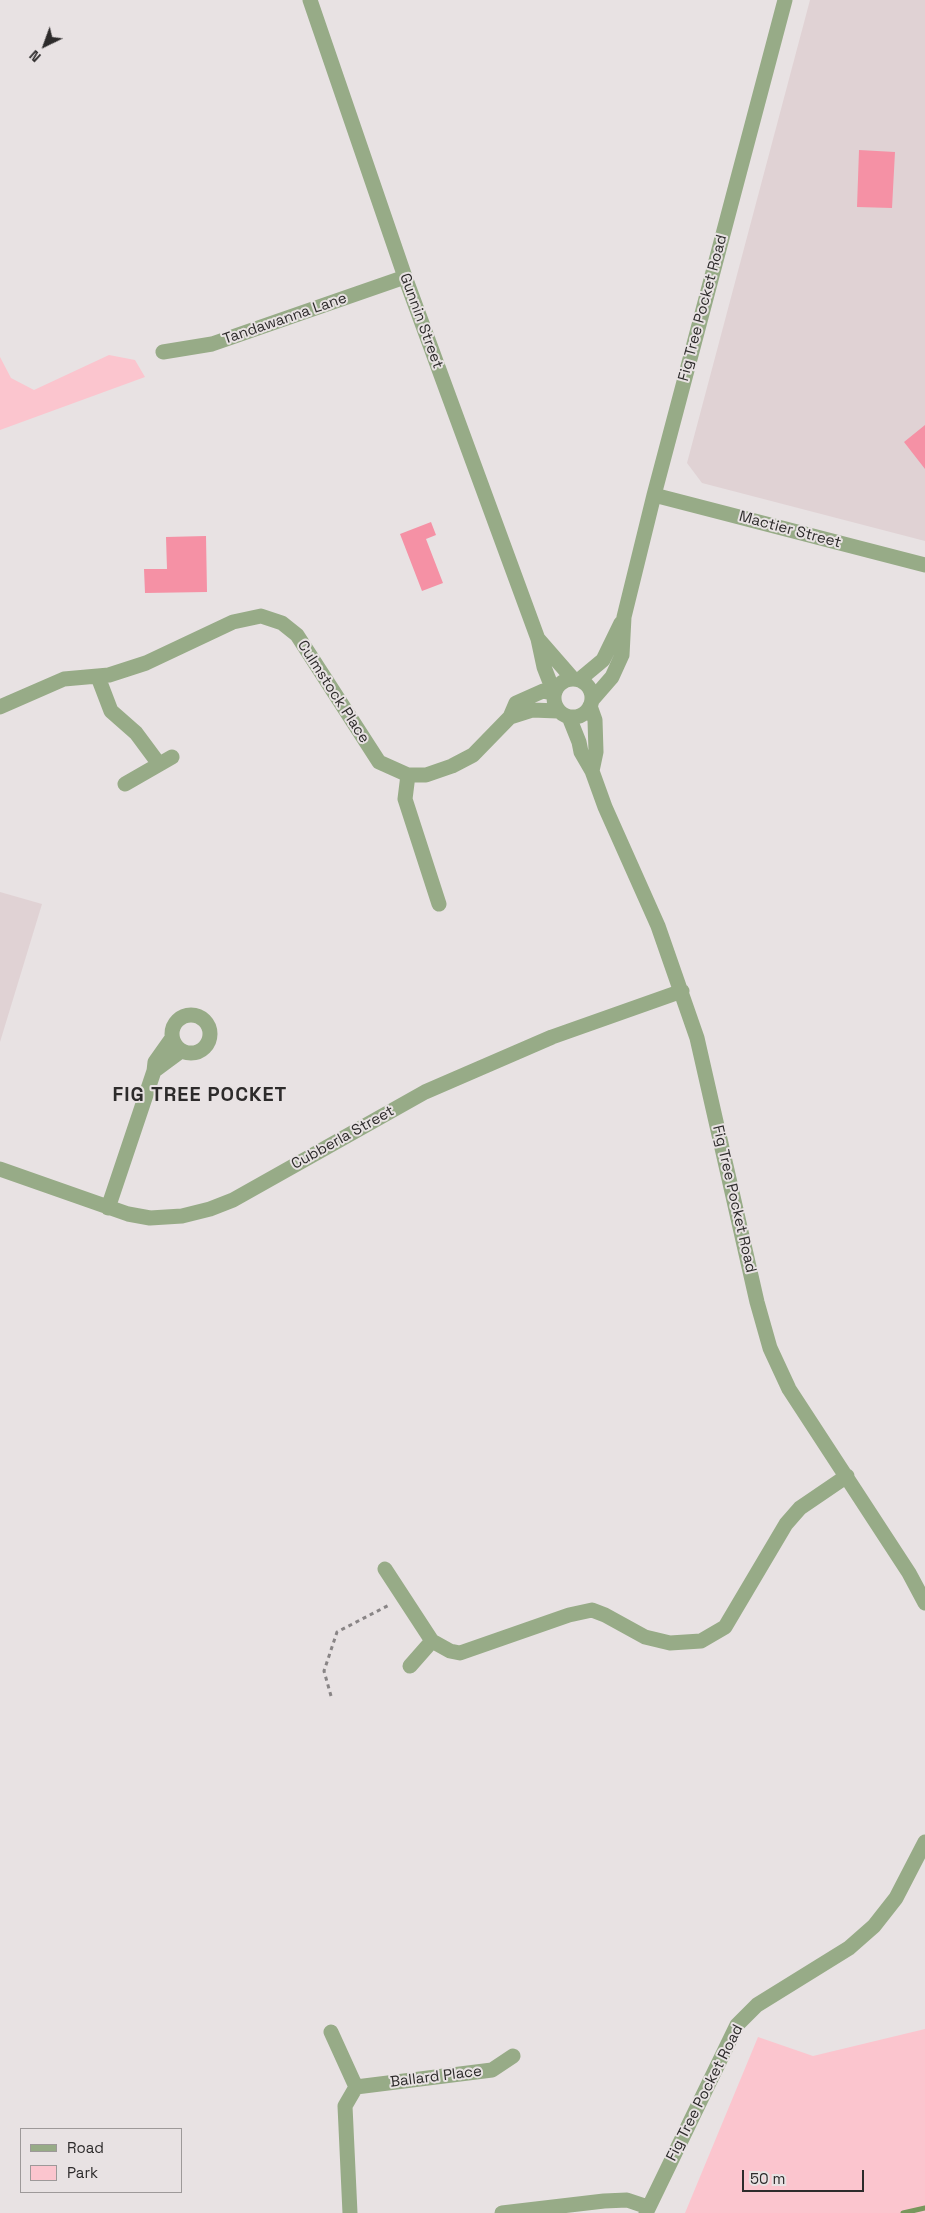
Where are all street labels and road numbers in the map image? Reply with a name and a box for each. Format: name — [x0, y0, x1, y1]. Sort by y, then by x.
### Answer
street label: Fig Tree Pocket Road — [675, 233, 731, 383]
street label: Gunnin Street — [395, 271, 447, 371]
street label: Tandawanna Lane — [221, 289, 349, 349]
street label: Mactier Street — [737, 508, 843, 552]
street label: Culmstock Place — [293, 637, 373, 747]
street label: Cubberla Street — [288, 1102, 398, 1174]
street label: Fig Tree Pocket Road — [708, 1124, 760, 1274]
street label: Fig Tree Pocket Road — [663, 2022, 747, 2164]
street label: Ballard Place — [389, 2062, 483, 2092]

